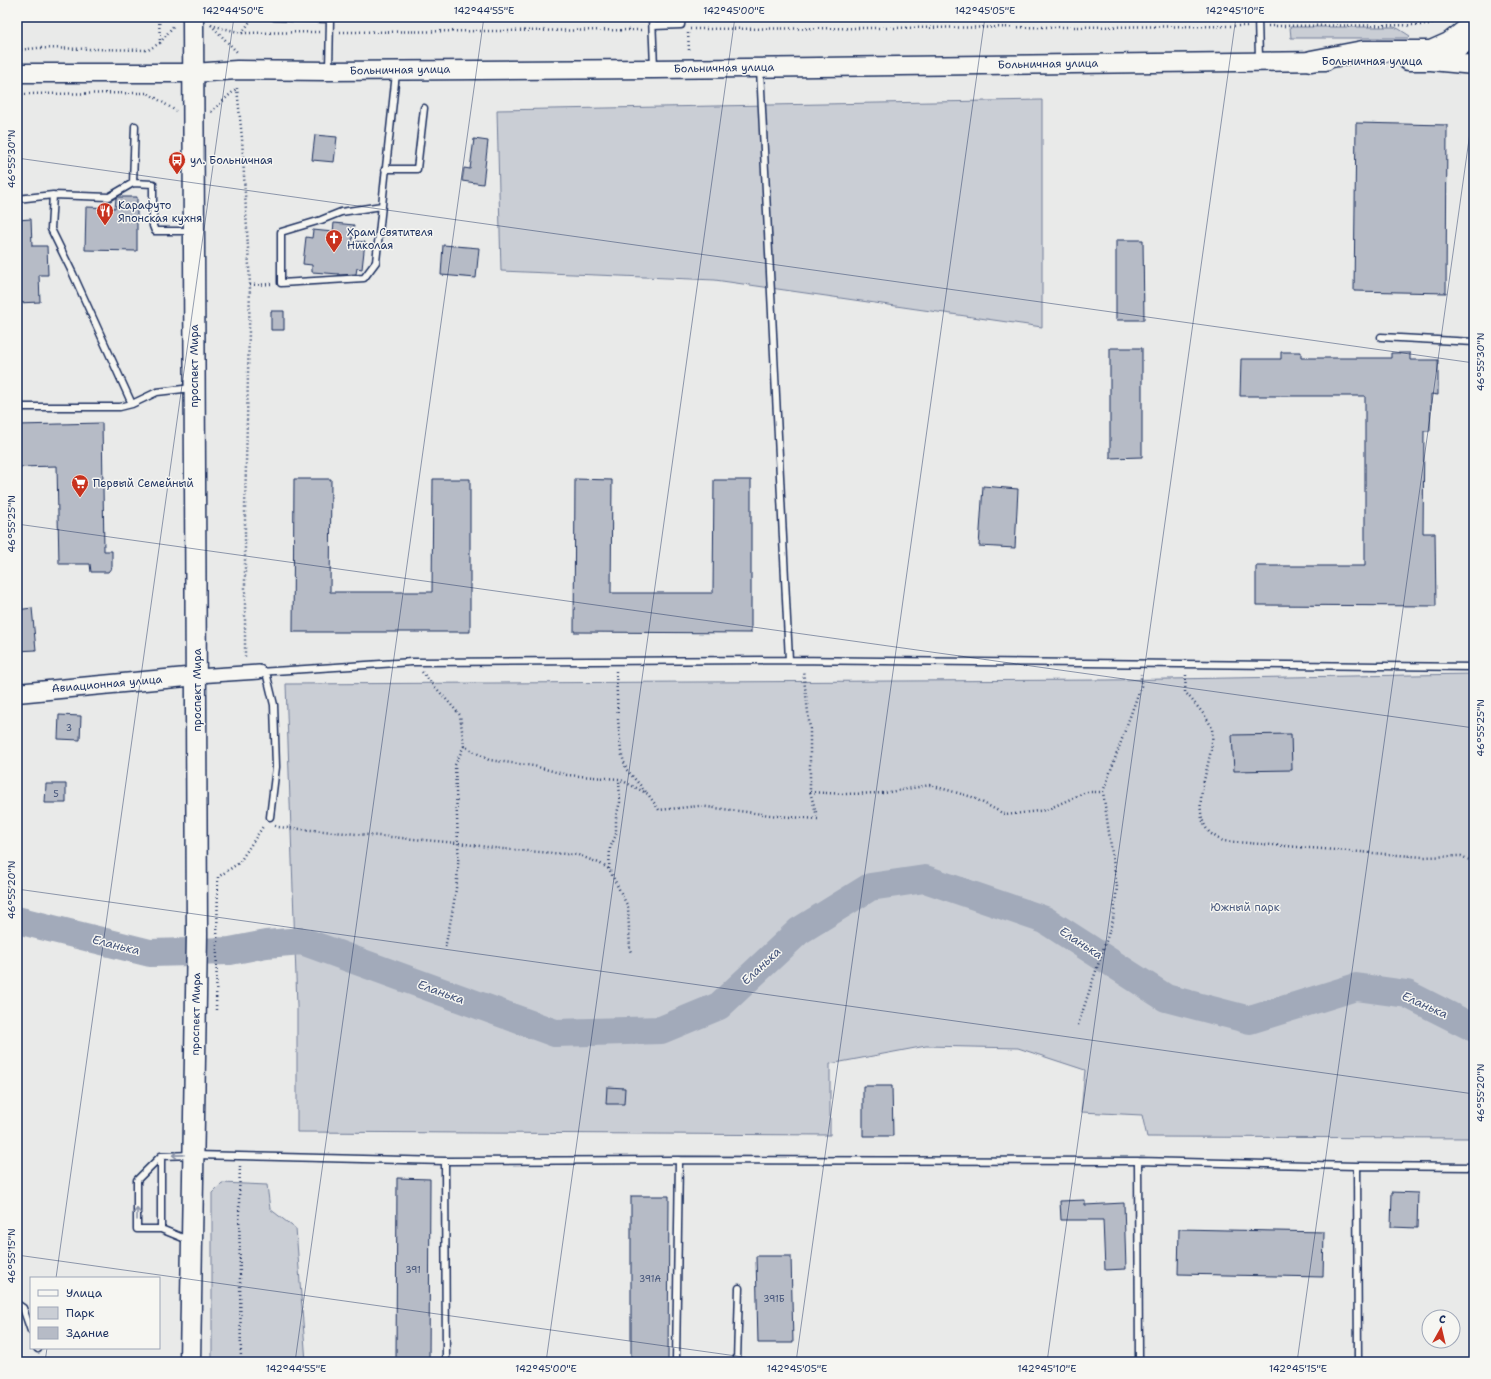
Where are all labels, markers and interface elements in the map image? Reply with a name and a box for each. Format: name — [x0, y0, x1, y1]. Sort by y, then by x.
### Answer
text: 142°44'50"E — [202, 4, 264, 17]
text: 142°44'55"E — [454, 4, 514, 17]
text: 142°45'00"E — [703, 4, 765, 17]
text: 142°45'05"E — [955, 4, 1015, 17]
text: 142°45'10"E — [1206, 4, 1264, 17]
street label: Больничная улица — [1322, 54, 1423, 69]
street label: Больничная улица — [997, 56, 1099, 72]
street label: Больничная улица — [673, 60, 775, 76]
street label: Больничная улица — [349, 62, 451, 78]
text: 46°55'30"N — [5, 130, 18, 188]
bus stop icon: ул. Больничная — [167, 150, 187, 175]
place label: ул. Больничная — [190, 153, 273, 168]
place label: Карафуто Японская кухня — [118, 198, 202, 226]
restaurant icon: Карафуто Японская кухня — [95, 201, 115, 226]
place label: Храм Святителя Николая — [347, 225, 433, 253]
church icon: Храм Святителя Николая — [324, 228, 344, 253]
street label: проспект Мира — [187, 324, 202, 408]
text: 46°55'30"N — [1474, 333, 1487, 391]
supermarket icon: Первый Семейный — [70, 473, 90, 498]
place label: Первый Семейный — [93, 476, 194, 491]
text: 46°55'25"N — [5, 495, 18, 553]
street label: проспект Мира — [190, 648, 205, 732]
street label: Авиационная улица — [51, 672, 163, 696]
text: 46°55'25"N — [1474, 699, 1487, 757]
house number: 3 — [66, 722, 72, 734]
house number: 5 — [53, 788, 59, 800]
text: 46°55'20"N — [5, 861, 18, 919]
park label: Южный парк — [1210, 900, 1280, 915]
water label: Еланька — [1056, 923, 1106, 963]
water label: Еланька — [90, 931, 142, 959]
water label: Еланька — [738, 944, 784, 988]
street label: проспект Мира — [188, 972, 204, 1056]
water label: Еланька — [415, 976, 467, 1008]
water label: Еланька — [1399, 988, 1451, 1022]
text: 46°55'20"N — [1474, 1064, 1487, 1122]
one-way arrow — [172, 1152, 185, 1159]
one-way arrow — [133, 1208, 141, 1221]
text: 46°55'15"N — [5, 1228, 18, 1284]
house number: 391 — [405, 1264, 421, 1276]
house number: 391А — [639, 1273, 662, 1285]
legend — [30, 1277, 160, 1349]
text: Улица — [66, 1285, 103, 1301]
house number: 391Б — [763, 1293, 785, 1305]
text: Парк — [66, 1305, 95, 1321]
north arrow — [1421, 1309, 1461, 1349]
text: С — [1438, 1312, 1447, 1328]
text: Здание — [66, 1325, 110, 1341]
text: 142°44'55"E — [266, 1362, 326, 1375]
text: 142°45'00"E — [515, 1362, 577, 1375]
text: 142°45'05"E — [767, 1362, 827, 1375]
text: 142°45'10"E — [1018, 1362, 1076, 1375]
text: 142°45'15"E — [1269, 1362, 1327, 1375]

